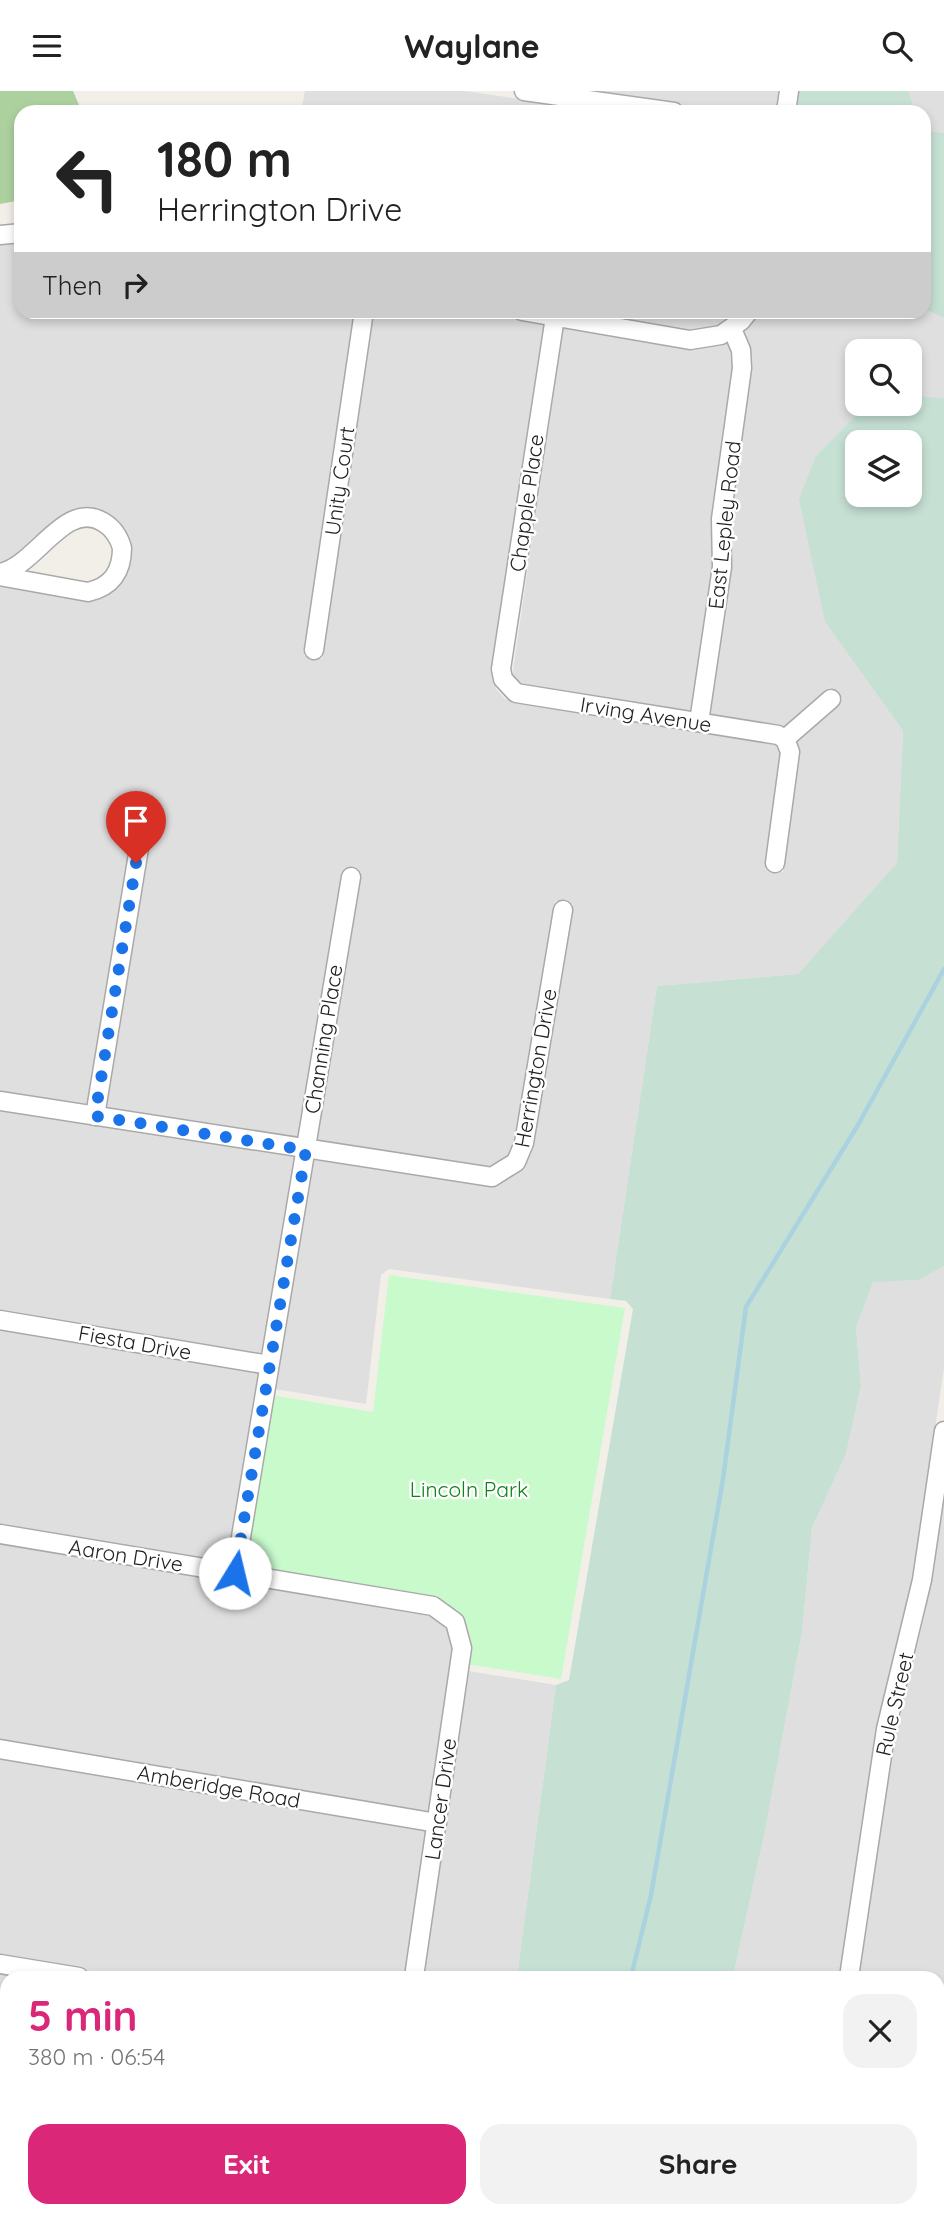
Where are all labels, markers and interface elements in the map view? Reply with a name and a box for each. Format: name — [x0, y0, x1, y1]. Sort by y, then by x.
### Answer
text: Waylane — [404, 26, 540, 66]
icon: menu — [28, 27, 66, 65]
icon: search — [878, 27, 916, 65]
text: 180 m — [157, 128, 292, 189]
icon: left — [42, 133, 133, 224]
text: Herrington Drive — [157, 189, 402, 229]
icon: right — [116, 266, 154, 304]
text: Then — [42, 269, 102, 302]
map controls — [845, 339, 922, 507]
button: search — [845, 339, 922, 416]
street label: Unity Court — [318, 425, 360, 537]
button: layers — [845, 430, 922, 507]
street label: Chapple Place — [503, 432, 549, 574]
street label: East Lepley Road — [702, 439, 746, 611]
street label: Irving Avenue — [578, 691, 714, 737]
pin — [106, 791, 166, 863]
icon: arrive — [117, 802, 155, 840]
street label: Channing Place — [298, 962, 348, 1116]
street label: Herrington Drive — [508, 986, 562, 1150]
street label: Fiesta Drive — [77, 1319, 193, 1365]
park label: Lincoln Park — [410, 1476, 528, 1502]
street label: Aaron Drive — [67, 1533, 185, 1577]
position arrow — [198, 1536, 272, 1610]
street label: Rule Street — [869, 1650, 919, 1758]
street label: Lancer Drive — [419, 1736, 461, 1862]
street label: Amberidge Road — [135, 1759, 303, 1813]
text: 5 min — [28, 1989, 138, 2042]
button: close — [843, 1994, 917, 2068]
text: 380 m · 06:54 — [28, 2042, 165, 2071]
button: Exit — [28, 2124, 466, 2204]
button: Share — [480, 2124, 917, 2204]

